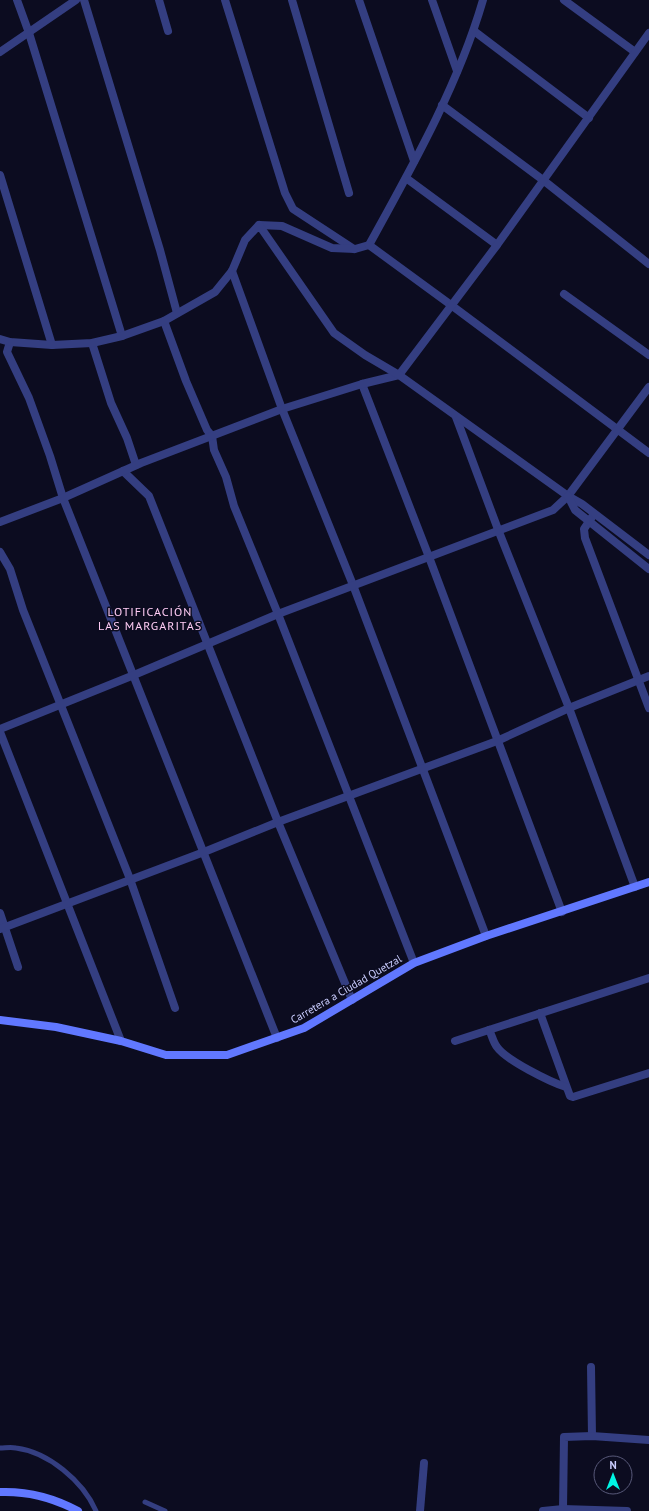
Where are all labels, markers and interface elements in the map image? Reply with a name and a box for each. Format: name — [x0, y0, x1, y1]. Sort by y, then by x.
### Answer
district label: LOTIFICACIÓN LAS MARGARITAS — [98, 604, 202, 633]
street label: Carretera a Ciudad Quetzal — [288, 951, 405, 1027]
north arrow — [593, 1455, 633, 1495]
text: N — [609, 1458, 617, 1472]

